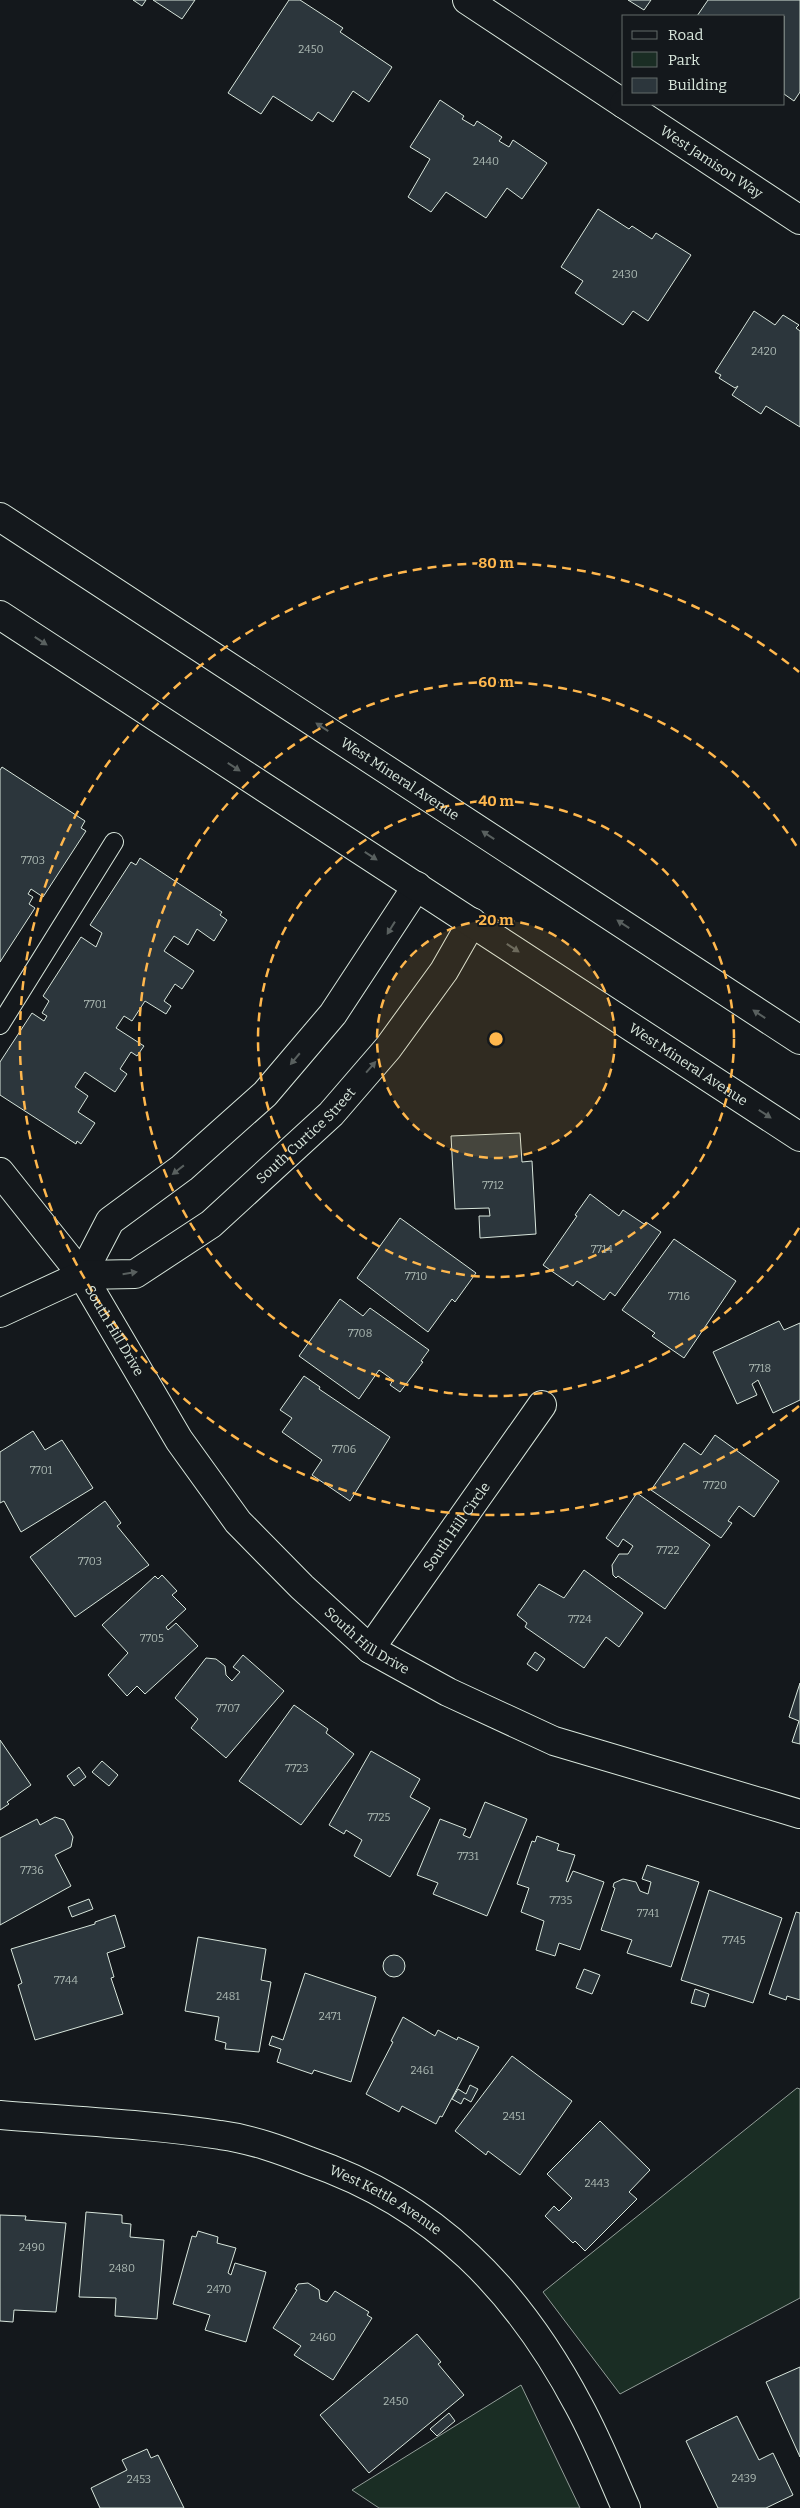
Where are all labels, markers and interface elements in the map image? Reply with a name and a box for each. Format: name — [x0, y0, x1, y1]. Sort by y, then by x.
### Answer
legend — [622, 15, 785, 105]
text: Road — [668, 26, 703, 44]
house number: 2450 — [298, 43, 324, 56]
text: Park — [668, 51, 700, 69]
text: Building — [668, 76, 727, 94]
street label: West Jamison Way — [657, 122, 767, 202]
house number: 2440 — [473, 155, 499, 168]
house number: 2430 — [612, 268, 638, 281]
house number: 2420 — [751, 345, 777, 358]
text: 80 m — [478, 554, 514, 572]
one-way arrow — [34, 636, 48, 646]
text: 60 m — [478, 673, 514, 691]
one-way arrow — [316, 722, 329, 732]
street label: West Mineral Avenue — [338, 734, 463, 824]
one-way arrow — [228, 762, 241, 772]
text: 40 m — [478, 792, 515, 810]
one-way arrow — [481, 831, 494, 840]
one-way arrow — [364, 851, 377, 861]
house number: 7703 — [21, 854, 45, 867]
text: 20 m — [479, 911, 514, 929]
one-way arrow — [617, 920, 630, 929]
one-way arrow — [387, 921, 396, 934]
one-way arrow — [506, 943, 519, 953]
house number: 7701 — [84, 998, 107, 1011]
one-way arrow — [753, 1009, 766, 1018]
street label: West Mineral Avenue — [626, 1019, 751, 1109]
centre of rings — [487, 1030, 505, 1048]
one-way arrow — [290, 1052, 301, 1065]
one-way arrow — [366, 1061, 377, 1074]
street label: South Curtice Street — [252, 1084, 359, 1187]
one-way arrow — [759, 1109, 772, 1119]
one-way arrow — [172, 1165, 185, 1176]
house number: 7712 — [482, 1179, 504, 1192]
house number: 7714 — [591, 1243, 614, 1256]
one-way arrow — [122, 1269, 138, 1277]
house number: 7710 — [405, 1270, 427, 1283]
street label: South Hill Drive — [81, 1282, 148, 1379]
house number: 7716 — [668, 1290, 690, 1303]
house number: 7708 — [348, 1327, 372, 1340]
house number: 7718 — [749, 1362, 771, 1375]
house number: 7706 — [332, 1443, 356, 1456]
house number: 7701 — [30, 1464, 53, 1477]
street label: South Hill Circle — [419, 1479, 494, 1574]
house number: 7720 — [703, 1479, 727, 1492]
house number: 7722 — [657, 1544, 679, 1557]
house number: 7703 — [78, 1555, 102, 1568]
street label: South Hill Drive — [321, 1603, 412, 1678]
house number: 7724 — [568, 1613, 592, 1626]
house number: 7705 — [140, 1632, 164, 1645]
house number: 7707 — [216, 1702, 240, 1715]
house number: 7723 — [285, 1762, 309, 1775]
house number: 7725 — [368, 1811, 391, 1824]
house number: 7731 — [457, 1850, 479, 1863]
house number: 7736 — [20, 1864, 44, 1877]
house number: 7735 — [549, 1894, 573, 1907]
house number: 7741 — [637, 1907, 659, 1920]
house number: 7745 — [722, 1934, 746, 1947]
house number: 7744 — [54, 1974, 79, 1987]
house number: 2481 — [216, 1990, 240, 2003]
house number: 2471 — [319, 2010, 342, 2023]
house number: 2461 — [410, 2064, 434, 2077]
house number: 2451 — [503, 2110, 526, 2123]
street label: West Kettle Avenue — [327, 2161, 445, 2238]
house number: 2443 — [584, 2177, 610, 2190]
house number: 2490 — [19, 2241, 45, 2254]
house number: 2480 — [109, 2262, 135, 2275]
house number: 2470 — [207, 2283, 231, 2296]
house number: 2460 — [310, 2331, 336, 2344]
house number: 2450 — [383, 2395, 409, 2408]
house number: 2439 — [731, 2472, 757, 2485]
house number: 2453 — [127, 2473, 151, 2486]

